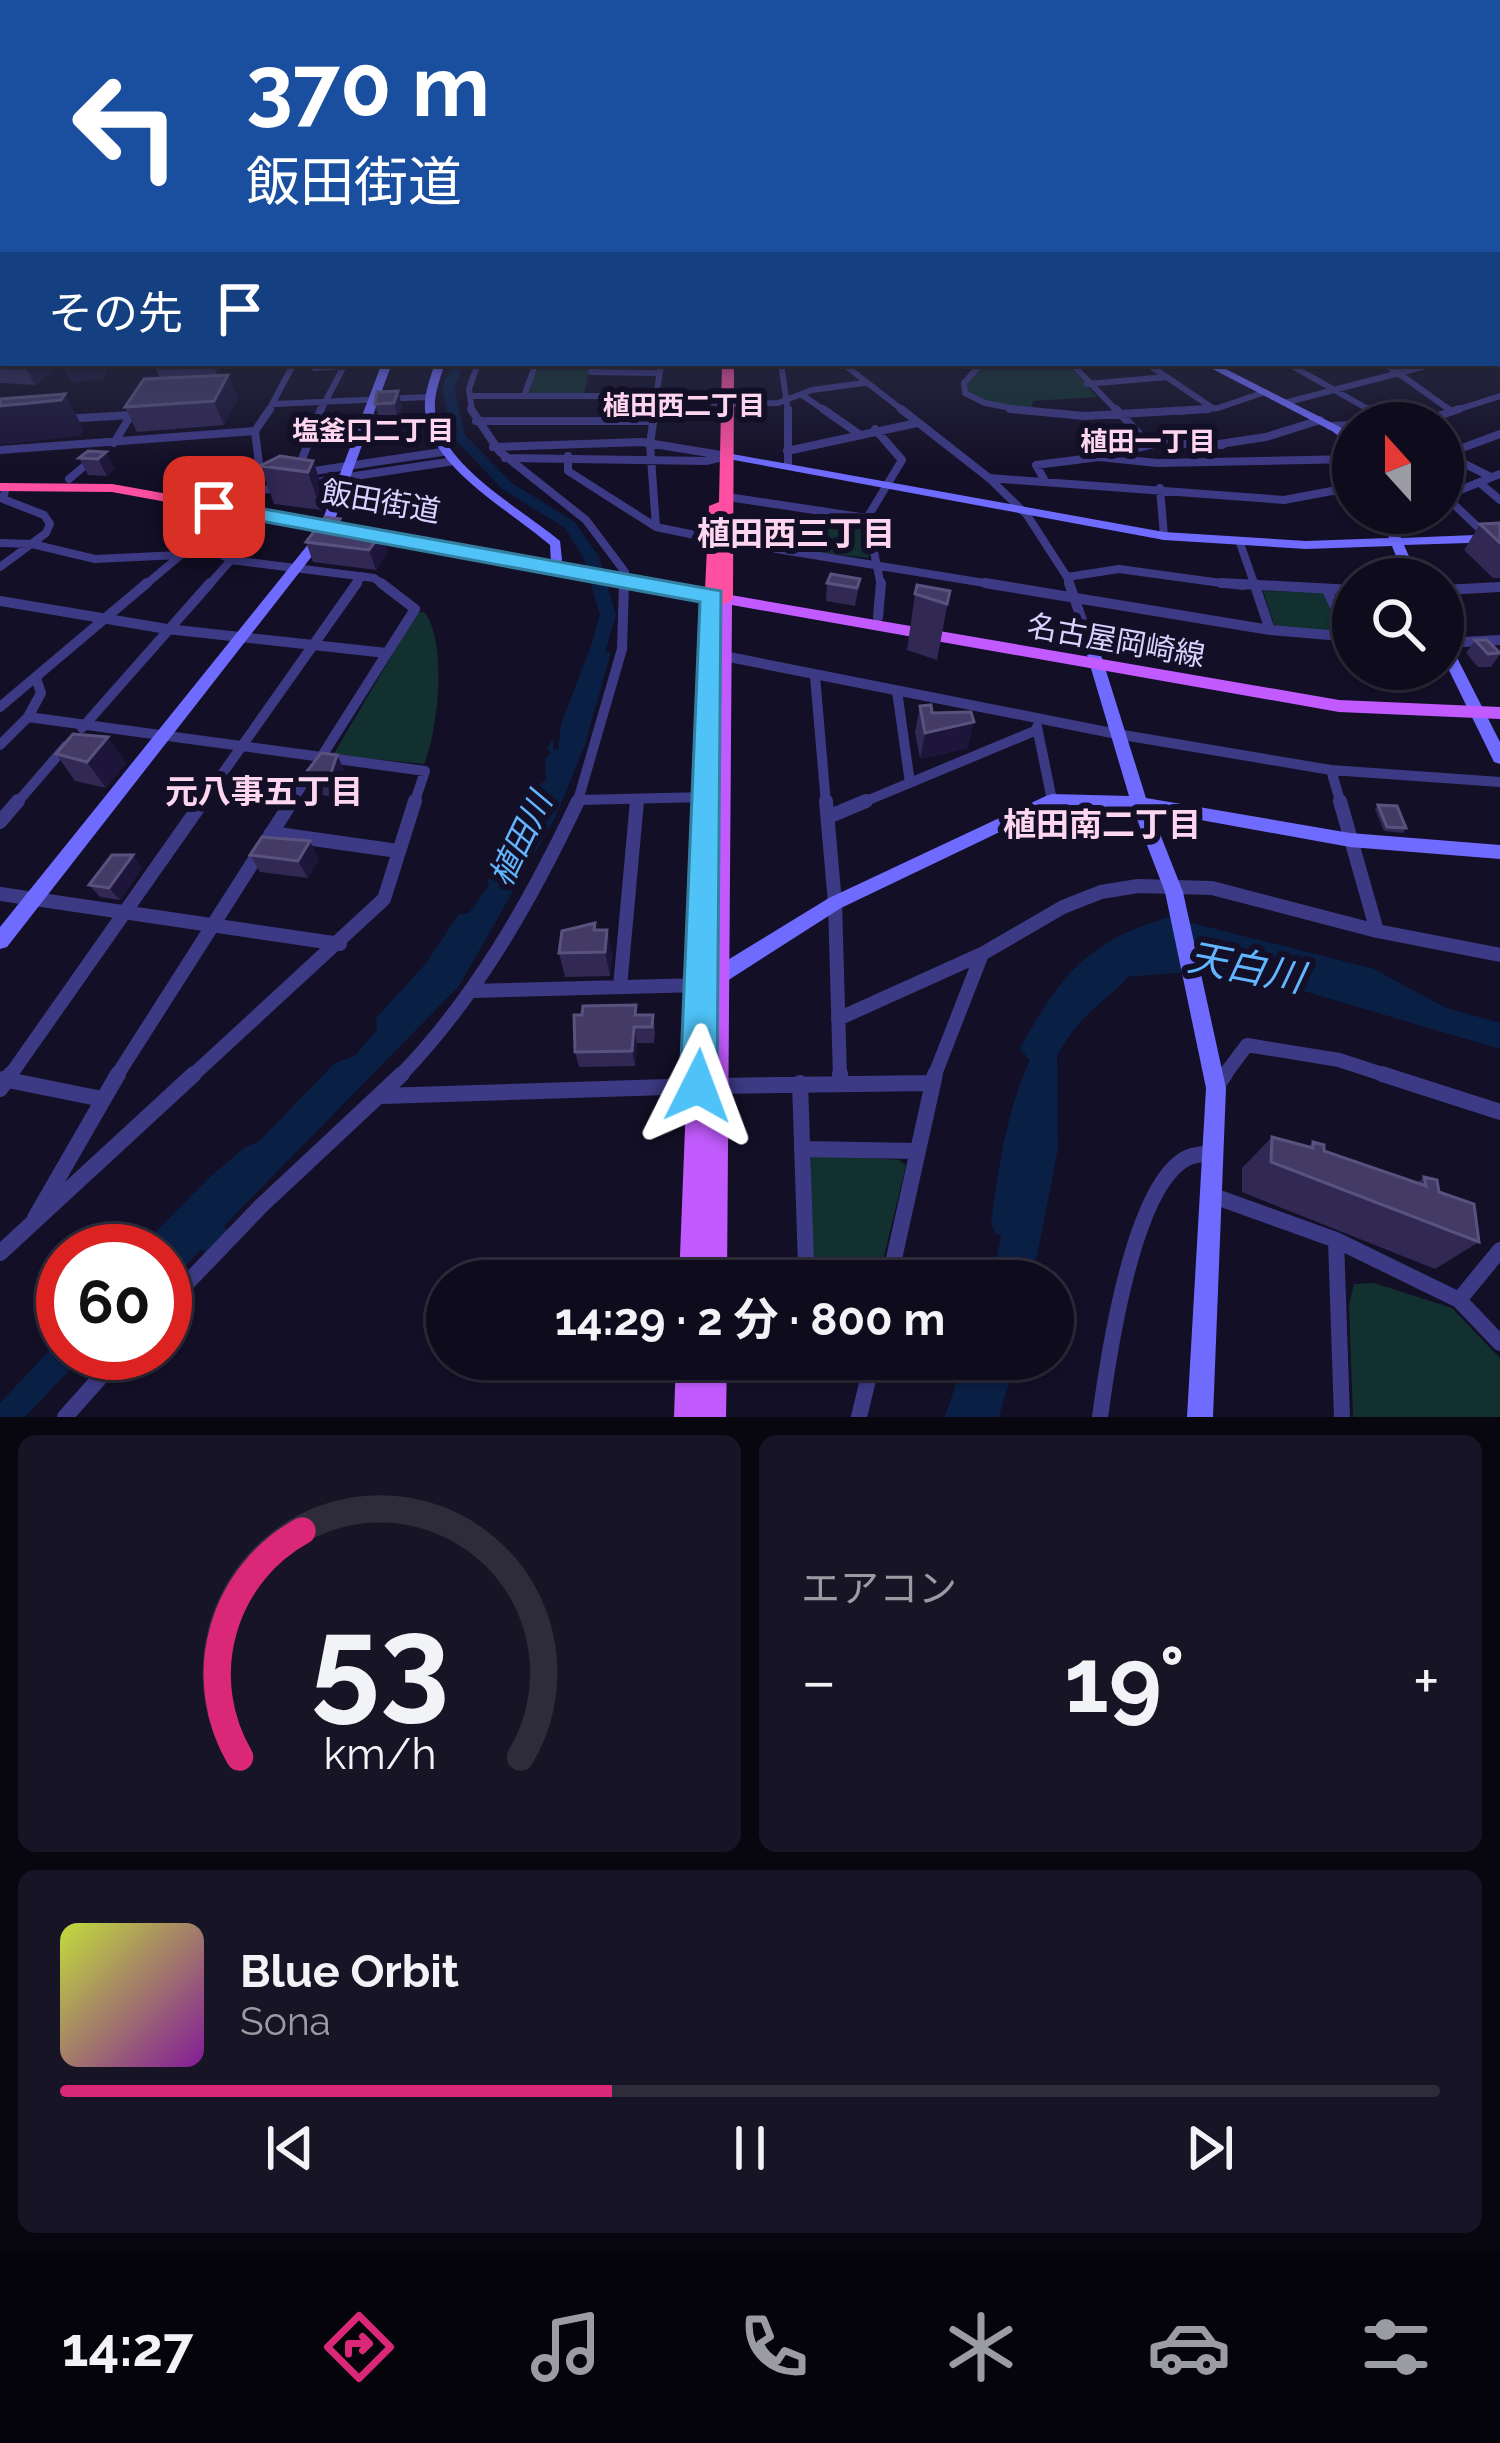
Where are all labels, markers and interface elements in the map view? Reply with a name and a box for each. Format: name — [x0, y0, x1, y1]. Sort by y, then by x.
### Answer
text: 370 m — [246, 37, 490, 136]
icon: left — [48, 48, 204, 204]
text: 飯田街道 — [246, 150, 462, 214]
icon: arrive — [207, 276, 273, 342]
text: その先 — [48, 287, 183, 340]
district label: 植田西二丁目 — [603, 390, 765, 421]
north arrow — [1332, 402, 1464, 534]
map controls — [1332, 402, 1464, 690]
district label: 塩釜口二丁目 — [292, 415, 454, 446]
district label: 植田一丁目 — [1081, 426, 1216, 457]
pin — [163, 456, 265, 558]
icon: arrive — [181, 474, 247, 540]
street label: 飯田街道 — [319, 474, 443, 529]
district label: 植田西三丁目 — [697, 514, 895, 553]
button: search — [1332, 558, 1464, 690]
street label: 名古屋岡崎線 — [1024, 608, 1208, 673]
district label: 元八事五丁目 — [165, 772, 363, 811]
water label: 植田川 — [481, 783, 561, 892]
district label: 植田南二丁目 — [1003, 805, 1201, 844]
water label: 天白川 — [1184, 933, 1312, 1002]
position arrow — [635, 1023, 761, 1149]
speed limit sign: 60 — [36, 1224, 192, 1380]
text: 14:29 · 2 分 · 800 m — [555, 1293, 945, 1346]
text: エアコン — [801, 1565, 957, 1611]
text: 53 — [310, 1589, 449, 1735]
text: 19° — [1064, 1627, 1185, 1733]
text: − — [801, 1642, 837, 1719]
text: + — [1413, 1642, 1440, 1719]
text: km/h — [323, 1728, 436, 1778]
text: Blue Orbit — [240, 1945, 459, 1998]
text: Sona — [240, 1998, 331, 2044]
icon: previous — [257, 2115, 323, 2181]
icon: pause — [717, 2115, 783, 2181]
icon: next — [1177, 2115, 1243, 2181]
icon: directions — [317, 2305, 401, 2389]
icon: music — [524, 2305, 608, 2389]
icon: phone — [732, 2305, 816, 2389]
icon: climate — [939, 2305, 1023, 2389]
icon: car — [1147, 2305, 1231, 2389]
icon: filters — [1354, 2305, 1438, 2389]
text: 14:27 — [62, 2315, 193, 2379]

